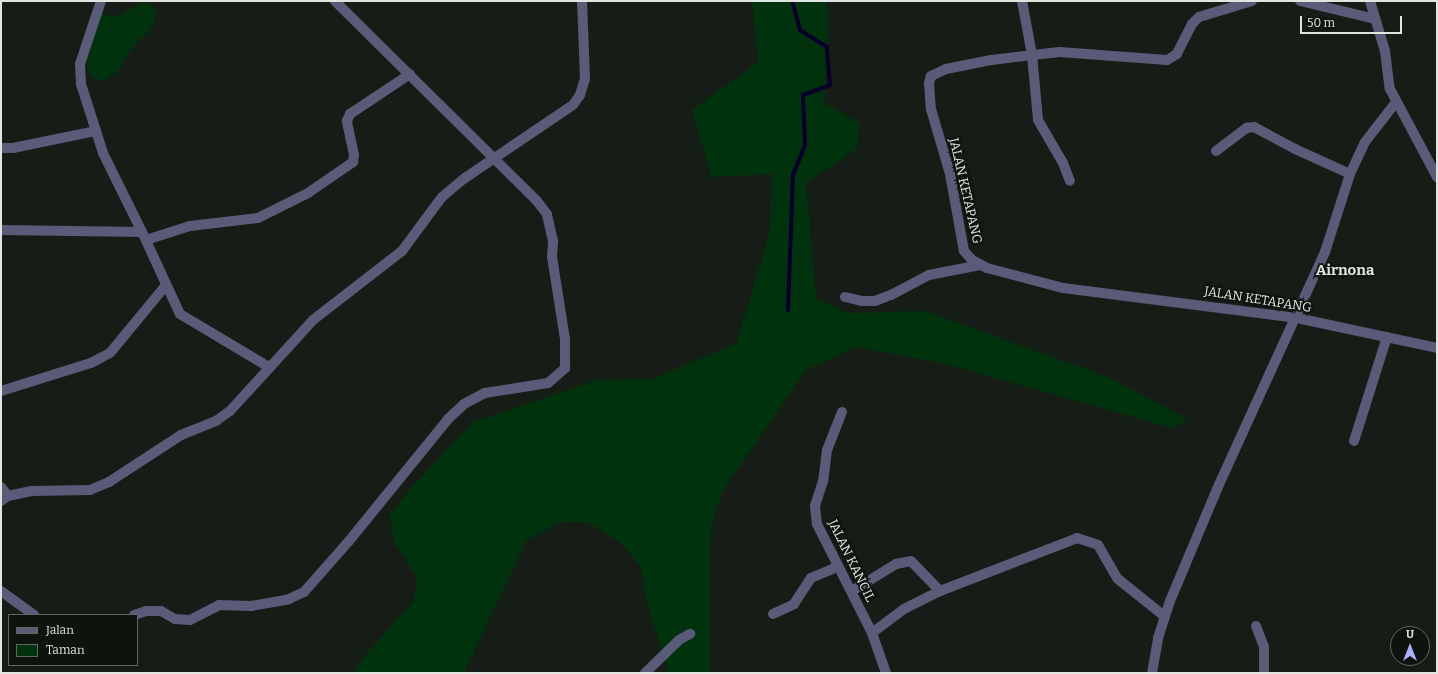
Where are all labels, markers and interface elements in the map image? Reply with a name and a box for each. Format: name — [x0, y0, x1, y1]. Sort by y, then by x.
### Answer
scale bar — [1302, 8, 1404, 34]
text: 50 m — [1307, 16, 1335, 30]
street label: JALAN KETAPANG — [945, 136, 985, 246]
district label: Airnona — [1316, 262, 1374, 280]
street label: JALAN KETAPANG — [1203, 284, 1313, 316]
street label: JALAN KANCIL — [824, 517, 878, 605]
legend — [8, 614, 138, 666]
text: Jalan — [46, 623, 74, 637]
north arrow — [1390, 626, 1430, 666]
text: U — [1406, 628, 1414, 641]
text: Taman — [46, 643, 85, 657]

